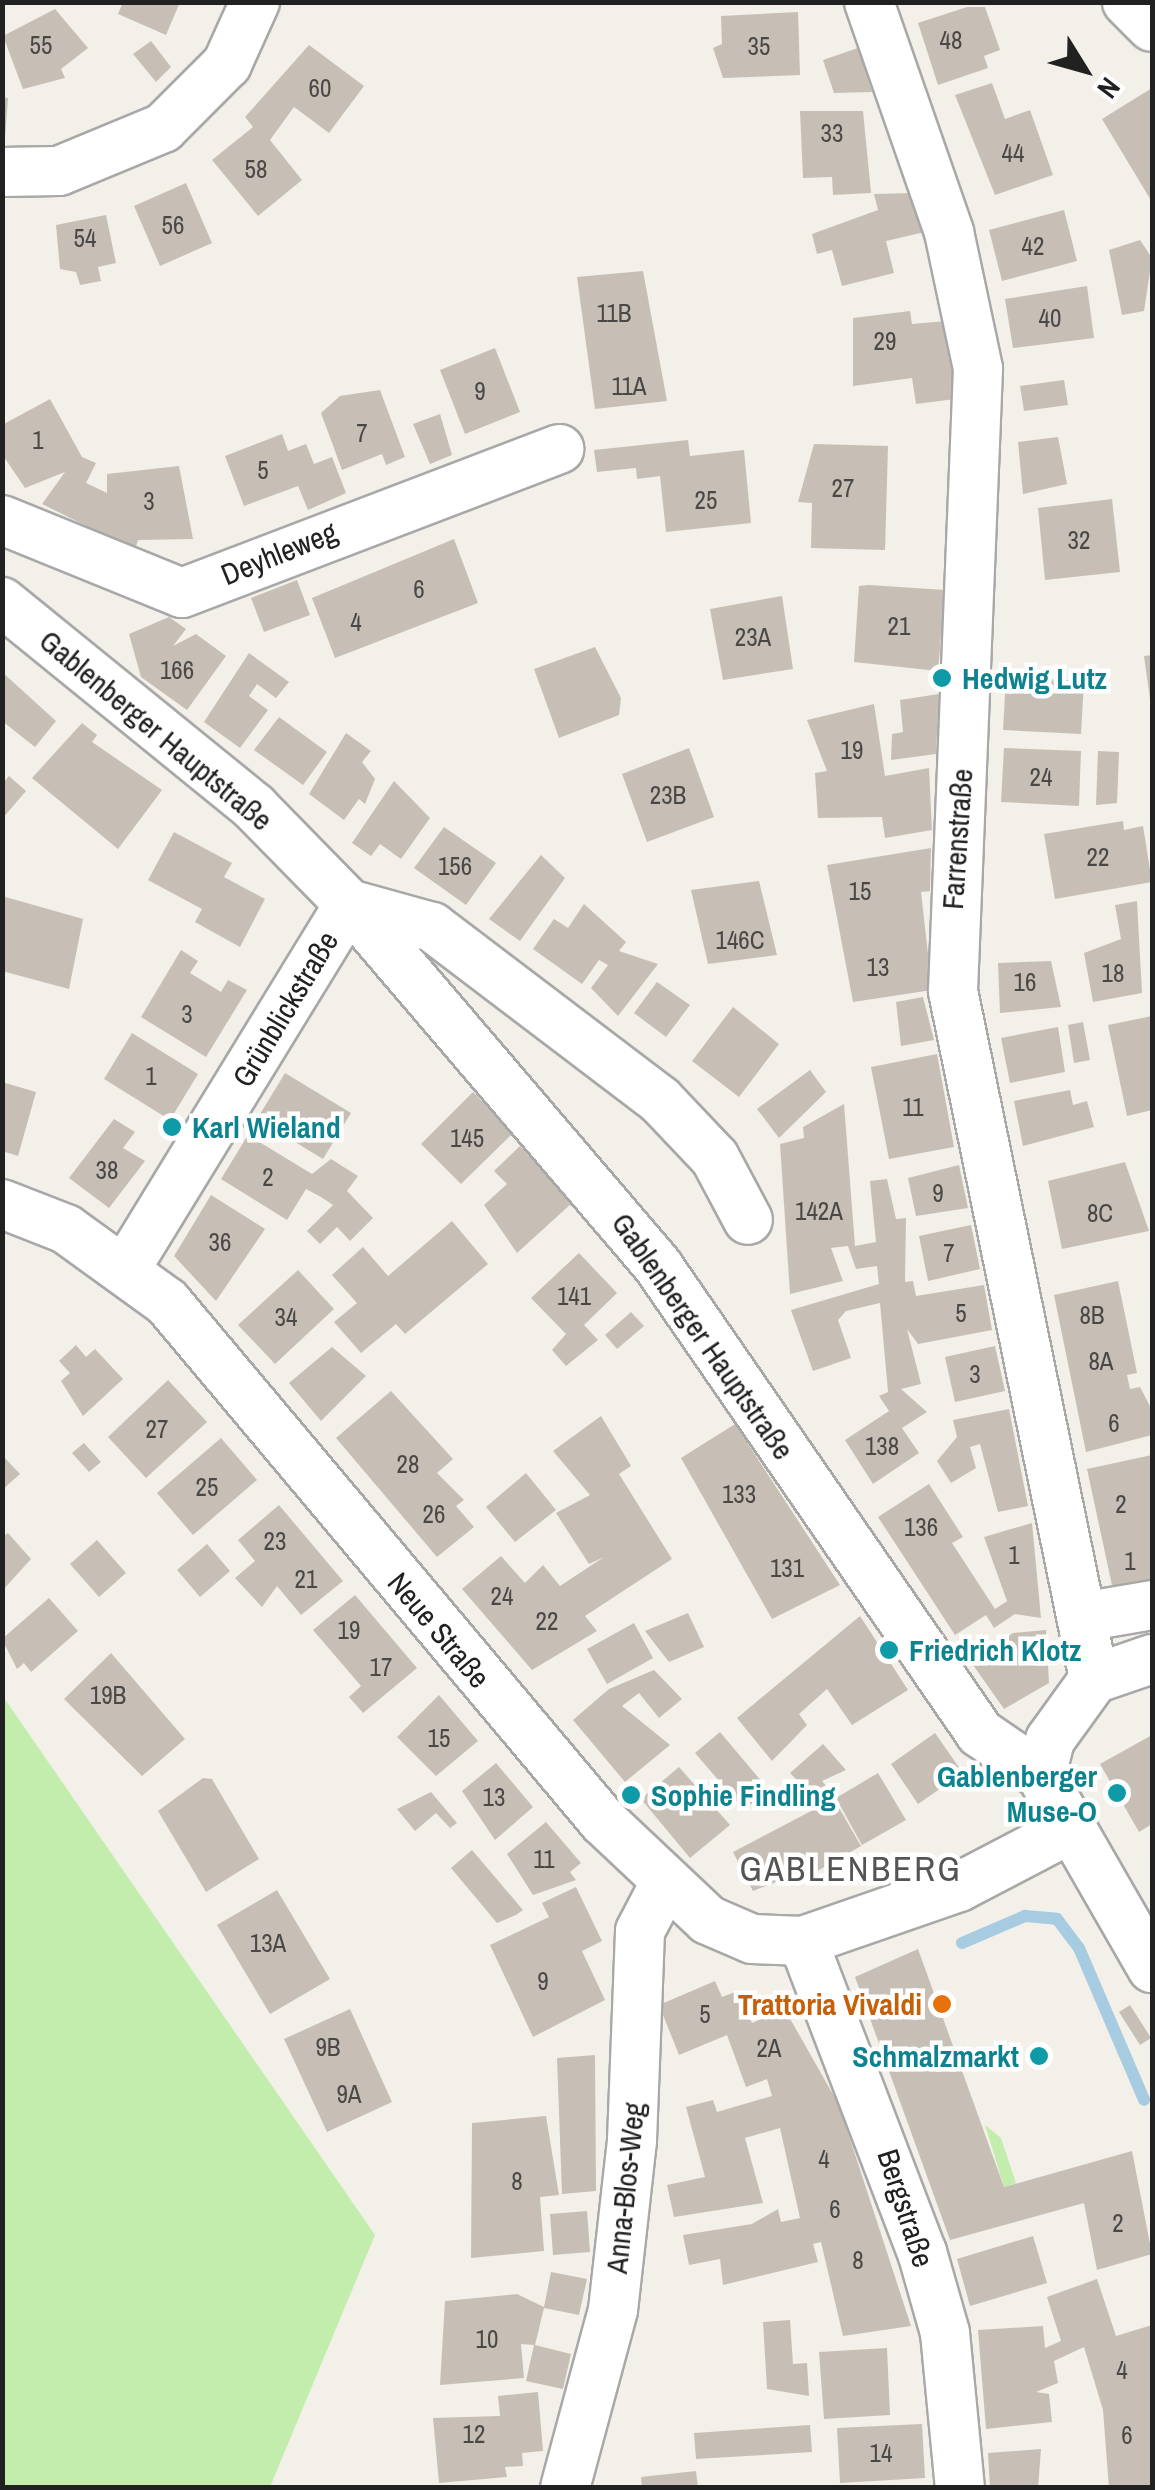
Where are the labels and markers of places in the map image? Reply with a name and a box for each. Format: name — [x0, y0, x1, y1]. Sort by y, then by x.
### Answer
place label: Hedwig Lutz — [962, 660, 1107, 696]
marker: Hedwig Lutz — [931, 667, 953, 689]
place label: Karl Wieland — [192, 1109, 341, 1145]
marker: Karl Wieland — [161, 1116, 183, 1138]
place label: Friedrich Klotz — [909, 1632, 1081, 1668]
marker: Friedrich Klotz — [878, 1639, 900, 1661]
place label: Gablenberger Muse-O — [937, 1758, 1097, 1828]
place label: Sophie Findling — [651, 1777, 836, 1813]
marker: Gablenberger Muse-O — [1106, 1782, 1128, 1804]
marker: Sophie Findling — [620, 1784, 642, 1806]
place label: Trattoria Vivaldi — [738, 1986, 922, 2022]
marker: Trattoria Vivaldi — [931, 1993, 953, 2015]
place label: Schmalzmarkt — [852, 2038, 1019, 2074]
marker: Schmalzmarkt — [1028, 2045, 1050, 2067]

